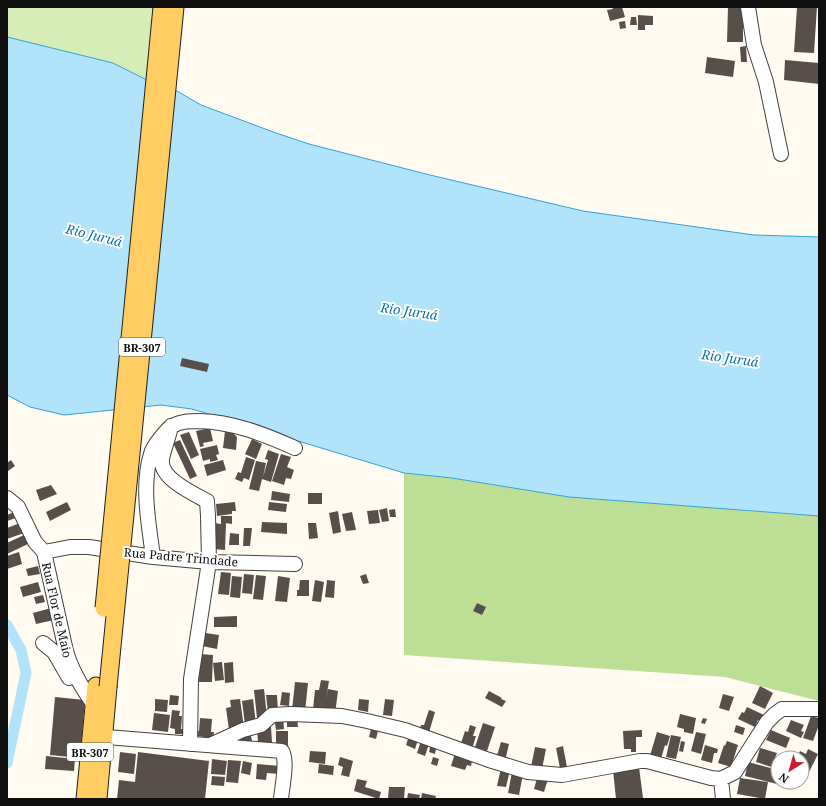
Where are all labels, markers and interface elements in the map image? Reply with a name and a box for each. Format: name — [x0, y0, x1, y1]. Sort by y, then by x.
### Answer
water label: Rio Juruá — [63, 219, 124, 251]
water label: Rio Juruá — [378, 298, 439, 324]
road number: BR-307 — [119, 338, 165, 356]
water label: Rio Juruá — [699, 345, 760, 371]
street label: Rua Padre Trindade — [123, 544, 239, 570]
street label: Rua Flor de Maio — [38, 561, 76, 660]
road number: BR-307 — [67, 743, 113, 761]
north arrow — [770, 750, 810, 790]
text: N — [775, 770, 792, 787]

